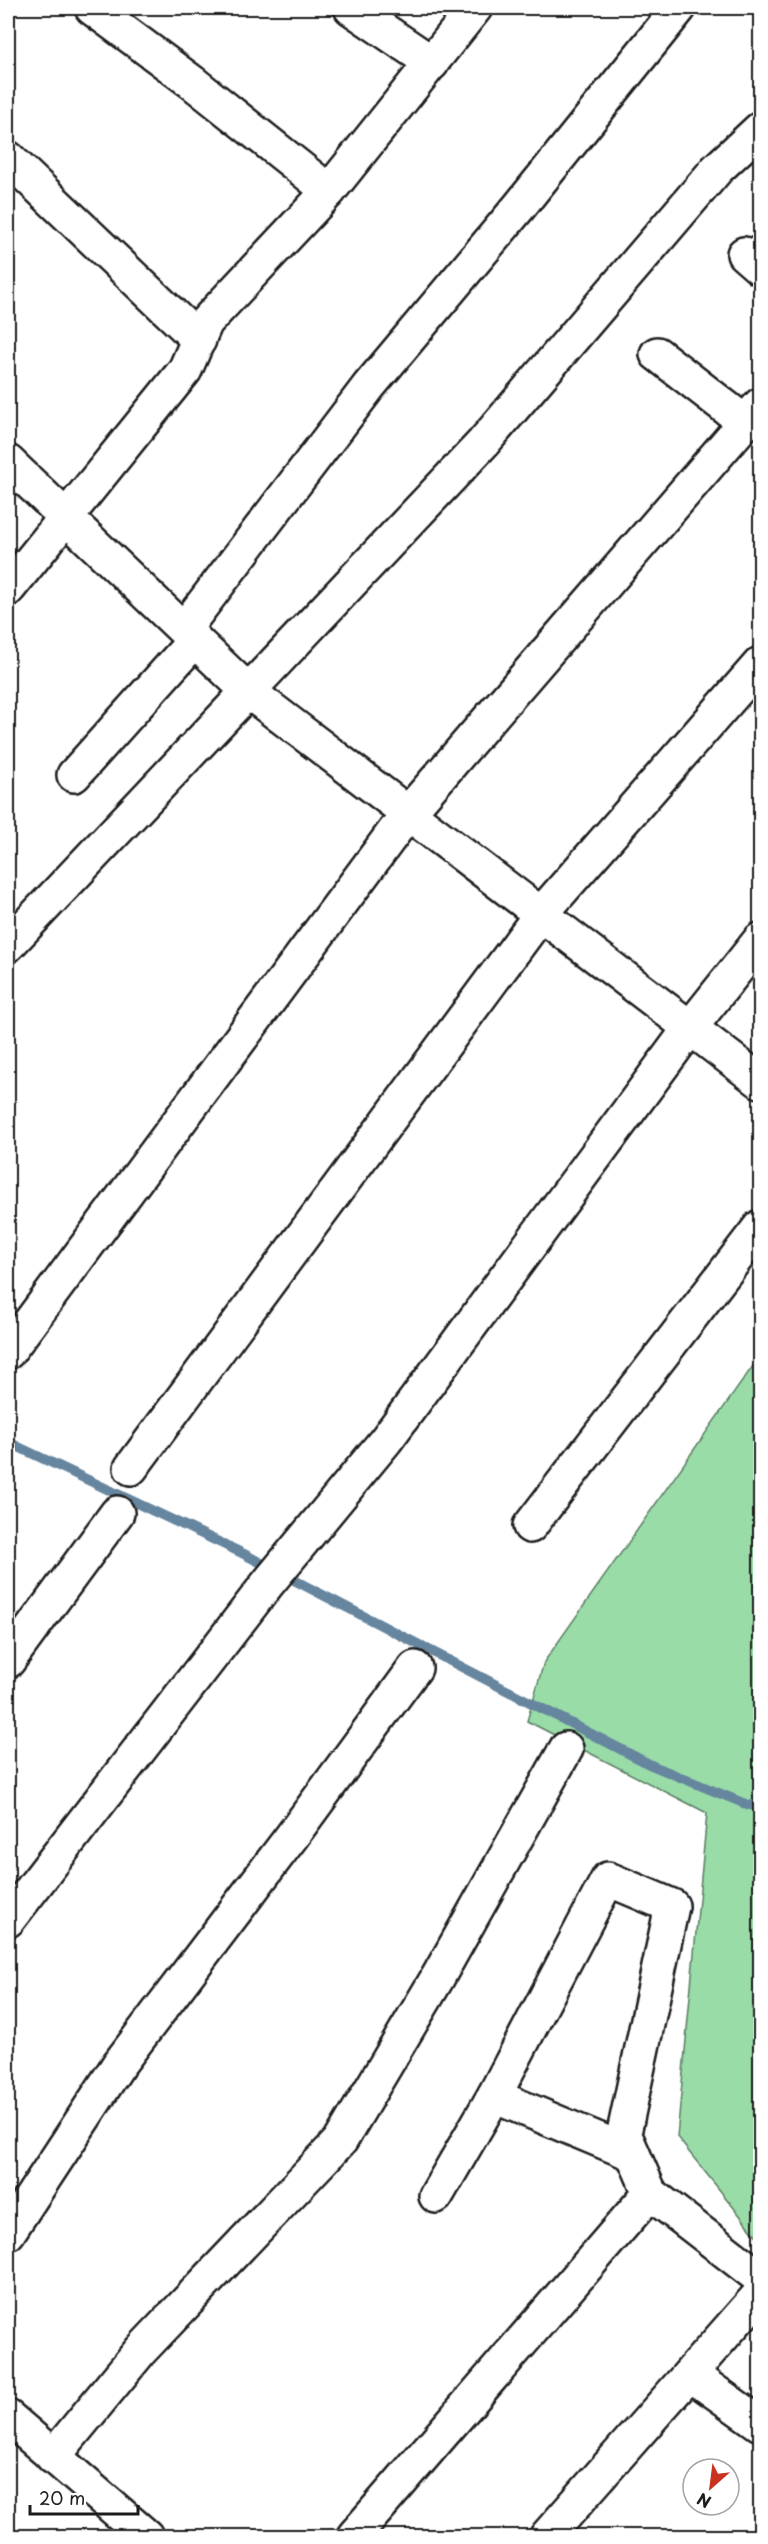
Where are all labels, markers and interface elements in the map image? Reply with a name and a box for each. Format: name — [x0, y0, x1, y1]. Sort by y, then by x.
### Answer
north arrow — [681, 2457, 741, 2517]
scale bar — [30, 2478, 138, 2516]
text: 20 m — [39, 2484, 85, 2511]
text: N — [692, 2488, 715, 2515]

